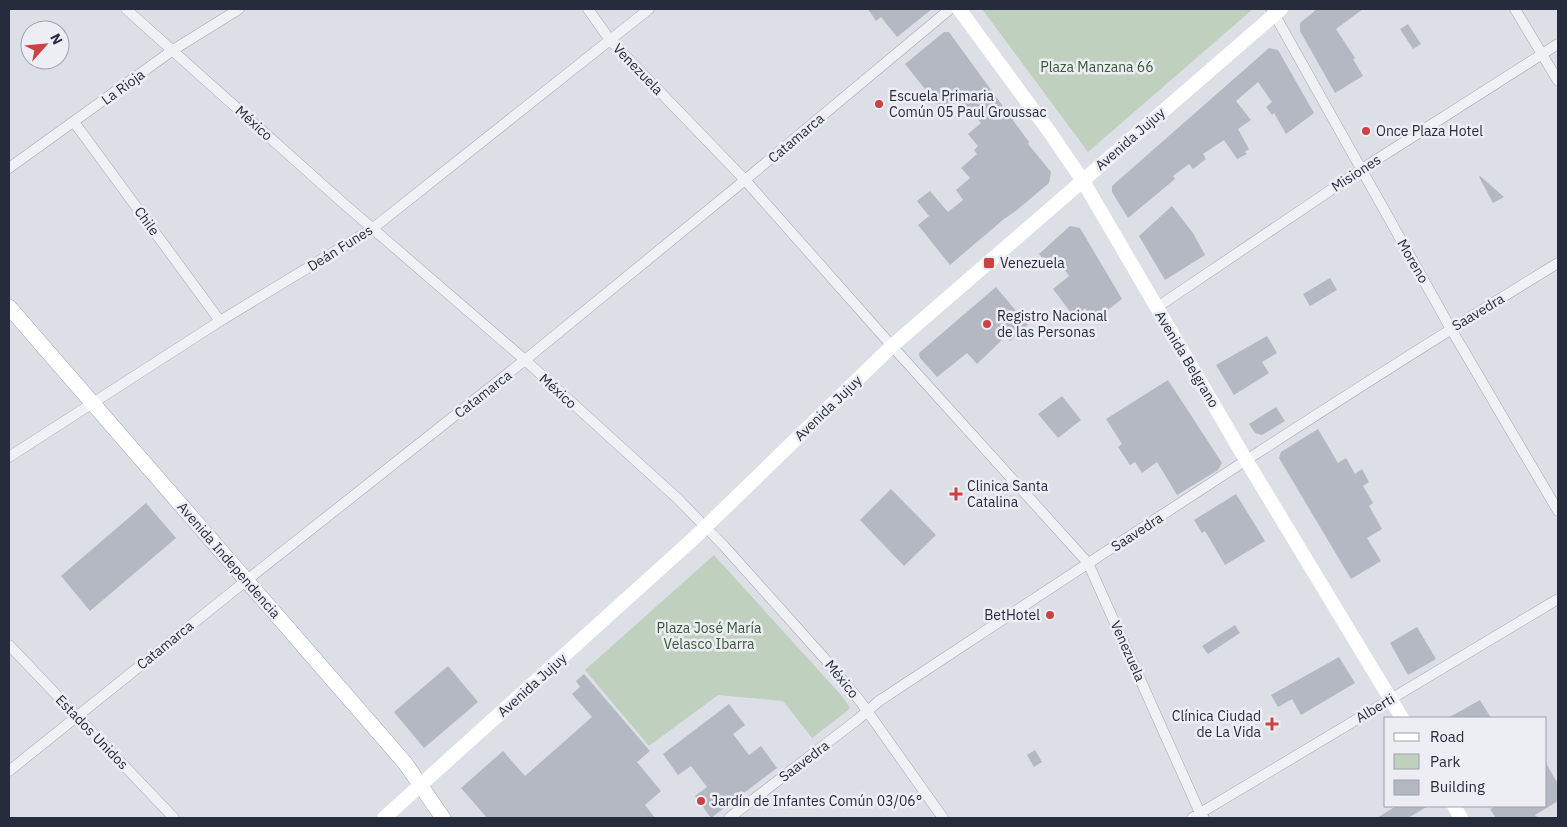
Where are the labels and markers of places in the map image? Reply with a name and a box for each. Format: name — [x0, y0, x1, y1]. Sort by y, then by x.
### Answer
place label: Escuela Primaria Común 05 Paul Groussac — [889, 87, 1047, 121]
marker: Escuela Primaria Común 05 Paul Groussac — [873, 98, 885, 110]
place label: Once Plaza Hotel — [1376, 122, 1483, 140]
marker: Once Plaza Hotel — [1360, 125, 1372, 137]
place label: Venezuela — [1000, 254, 1065, 272]
marker: Venezuela — [982, 256, 996, 270]
place label: Registro Nacional de las Personas — [997, 307, 1107, 341]
marker: Registro Nacional de las Personas — [981, 318, 993, 330]
place label: Clinica Santa Catalina — [967, 477, 1049, 511]
marker: Clinica Santa Catalina — [949, 487, 963, 501]
place label: BetHotel — [984, 606, 1040, 624]
marker: BetHotel — [1044, 609, 1056, 621]
place label: Clínica Ciudad de La Vida — [1172, 707, 1262, 741]
marker: Clínica Ciudad de La Vida — [1265, 717, 1279, 731]
place label: Jardín de Infantes Común 03/06° — [711, 792, 922, 810]
marker: Jardín de Infantes Común 03/06° — [695, 795, 707, 807]

